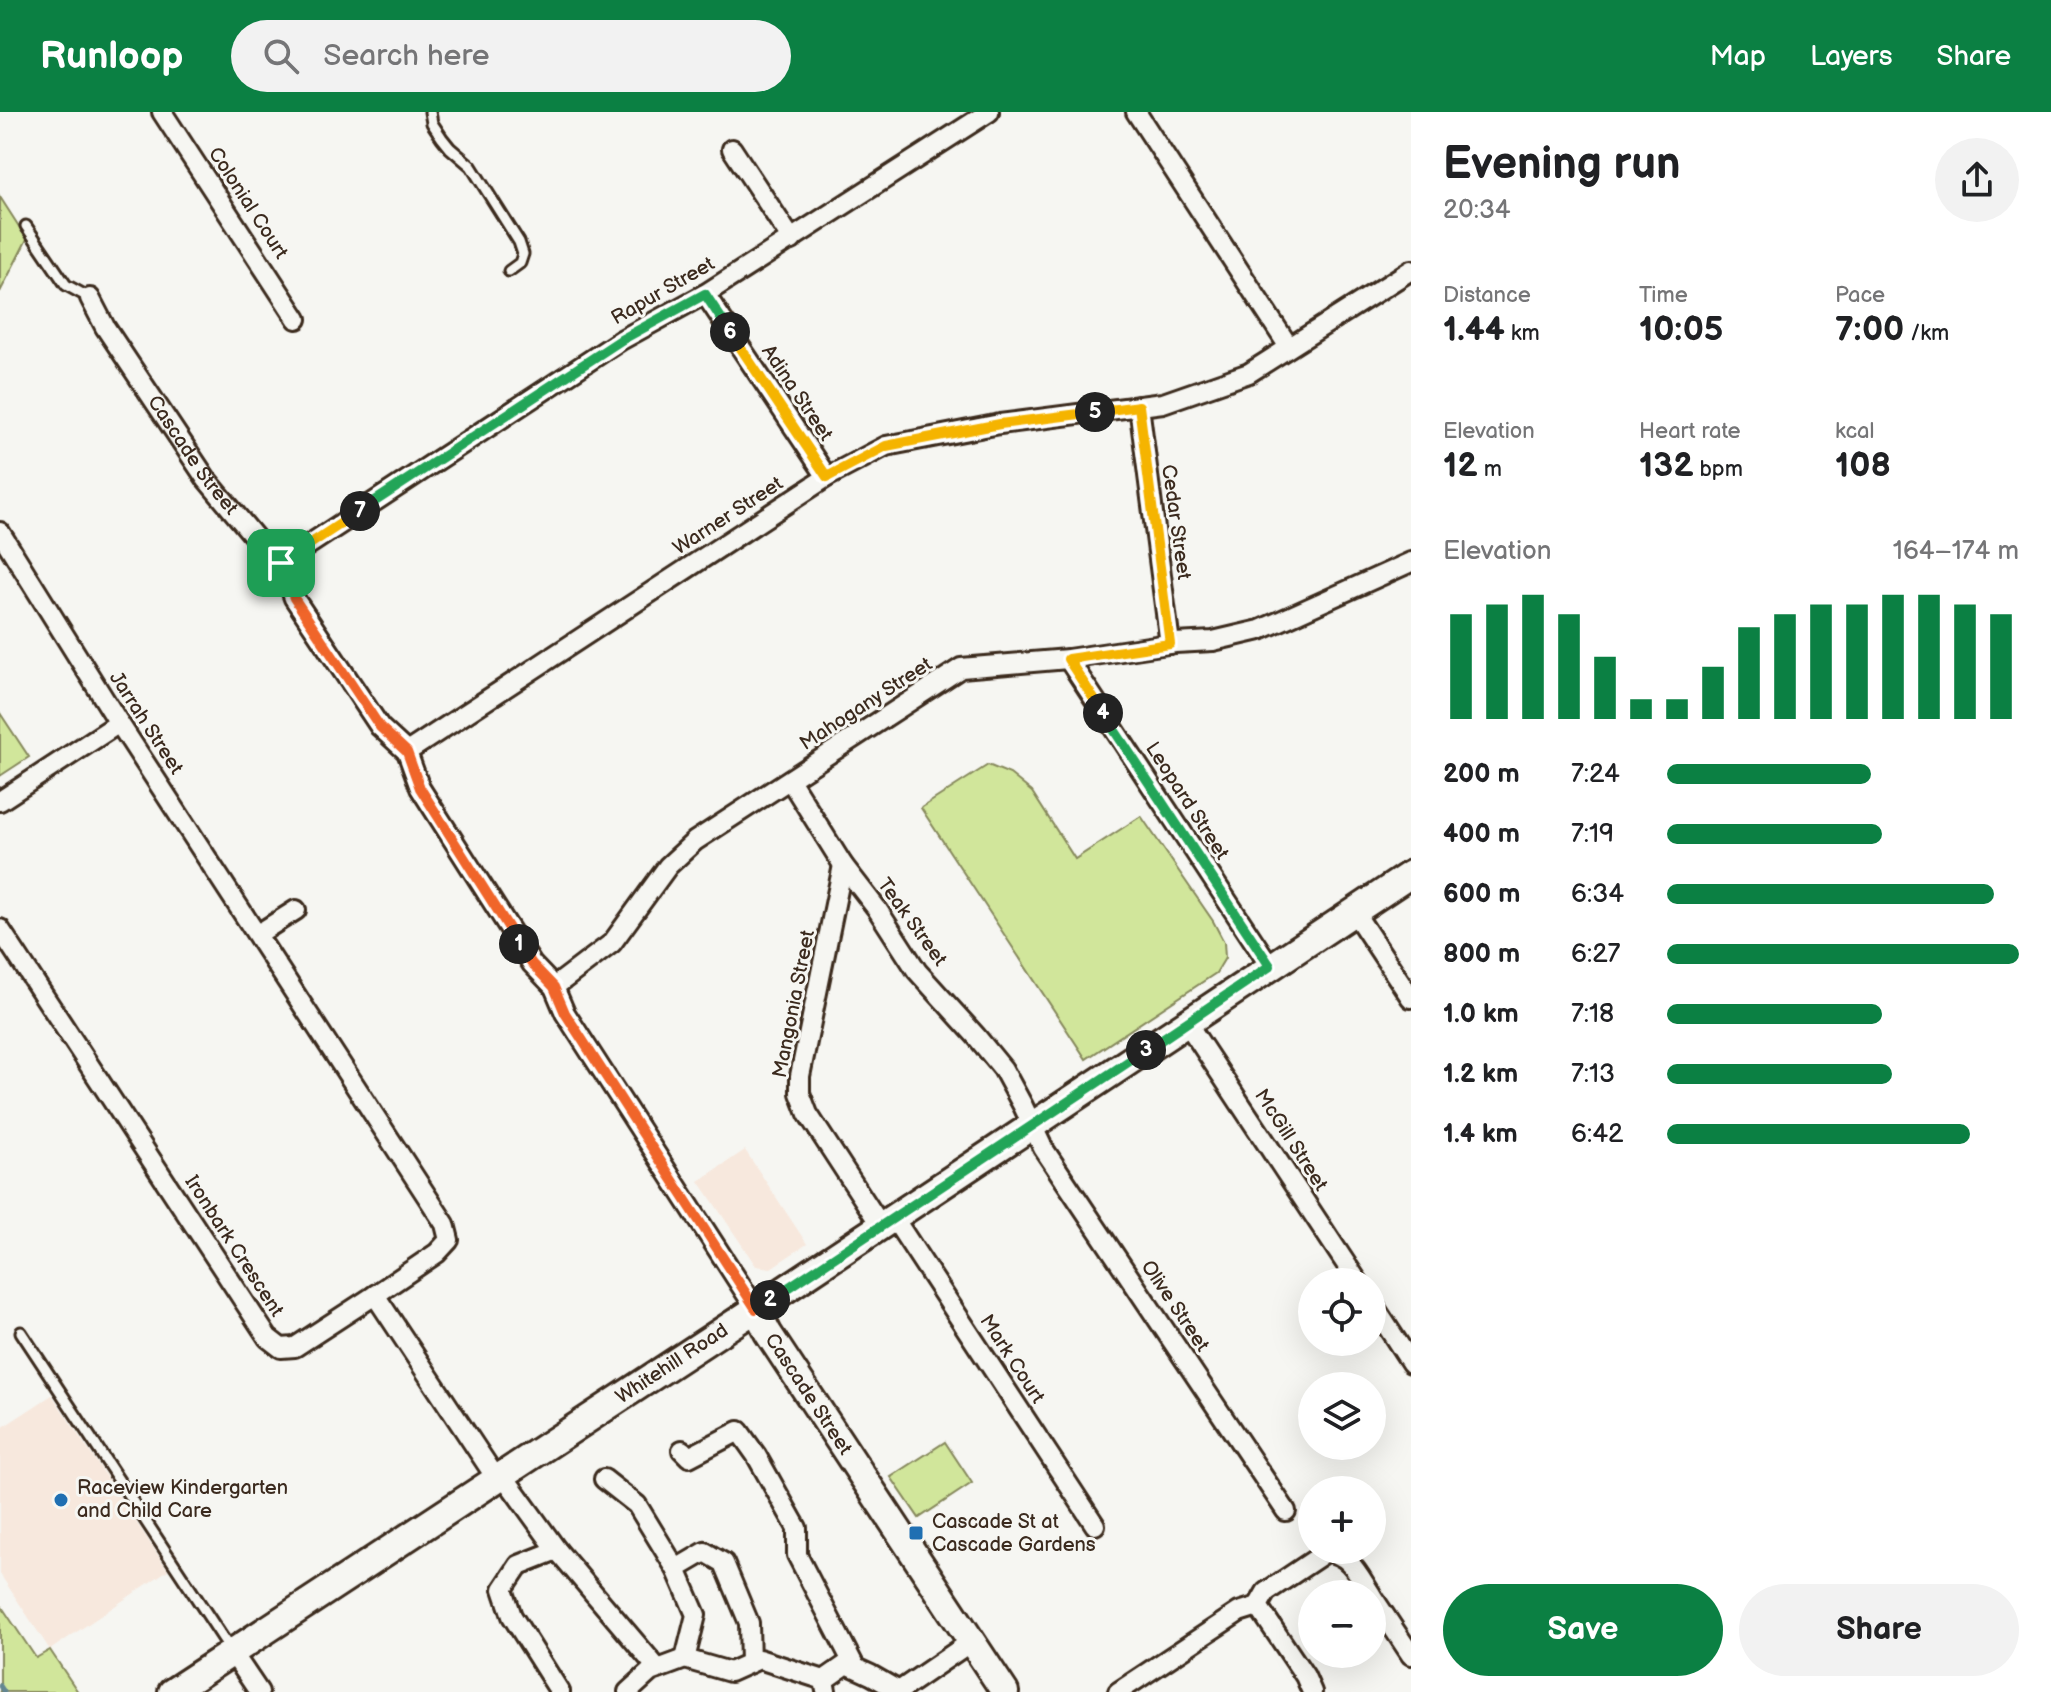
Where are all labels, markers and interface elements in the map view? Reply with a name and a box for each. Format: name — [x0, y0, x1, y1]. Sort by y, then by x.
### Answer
search box — [231, 20, 791, 92]
text: Runloop — [40, 34, 183, 79]
icon: search — [259, 34, 303, 78]
text: Search here — [323, 38, 489, 74]
text: Map — [1710, 40, 1766, 73]
text: Layers — [1810, 40, 1893, 73]
text: Share — [1937, 40, 2011, 73]
text: Evening run — [1443, 138, 1680, 191]
button: share — [1935, 138, 2019, 222]
street label: Colonial Court — [203, 143, 293, 263]
text: 20:34 — [1443, 195, 1511, 226]
street label: Rapur Street — [607, 252, 719, 330]
text: Distance — [1443, 282, 1531, 309]
text: Time — [1639, 282, 1688, 309]
text: Pace — [1835, 282, 1885, 309]
text: 1.44 — [1443, 309, 1505, 350]
text: 10:05 — [1639, 309, 1723, 350]
text: 7:00 — [1835, 309, 1904, 350]
pin: 6 — [710, 312, 750, 352]
text: 6 — [723, 318, 737, 345]
text: km — [1505, 320, 1540, 347]
text: /km — [1904, 320, 1949, 347]
street label: Adina Street — [756, 340, 838, 446]
street label: Cascade Street — [142, 391, 243, 520]
pin: 5 — [1075, 392, 1115, 432]
text: 5 — [1089, 398, 1101, 425]
text: Elevation — [1443, 418, 1535, 445]
text: Heart rate — [1639, 418, 1741, 445]
text: kcal — [1835, 418, 1874, 445]
text: 12 — [1443, 445, 1478, 486]
text: 132 — [1639, 445, 1694, 486]
text: 108 — [1835, 445, 1891, 486]
text: m — [1478, 456, 1502, 483]
text: bpm — [1694, 456, 1743, 483]
street label: Cedar Street — [1156, 463, 1196, 581]
street label: Warner Street — [669, 472, 787, 560]
pin: 7 — [340, 491, 380, 531]
text: 7 — [354, 497, 366, 524]
pin — [247, 529, 315, 597]
text: Elevation — [1443, 536, 1551, 567]
text: 164–174 m — [1893, 536, 2019, 567]
icon: arrive — [259, 541, 303, 585]
street label: Mahogany Street — [795, 652, 937, 756]
street label: Jarrah Street — [104, 667, 188, 779]
pin: 4 — [1083, 693, 1123, 733]
text: 4 — [1097, 699, 1109, 726]
street label: Leopard Street — [1140, 738, 1234, 864]
text: 200 m — [1443, 759, 1520, 790]
text: 7:24 — [1571, 759, 1620, 790]
text: 400 m — [1443, 819, 1520, 850]
text: 7:19 — [1571, 819, 1614, 850]
street label: Teak Street — [872, 873, 952, 971]
text: 600 m — [1443, 879, 1520, 910]
text: 6:34 — [1571, 879, 1624, 910]
pin: 1 — [499, 924, 539, 964]
street label: Mangonia Street — [768, 928, 820, 1080]
text: 1 — [514, 930, 524, 957]
text: 800 m — [1443, 939, 1520, 970]
text: 6:27 — [1571, 939, 1620, 970]
text: 1.0 km — [1443, 999, 1519, 1030]
text: 7:18 — [1571, 999, 1614, 1030]
pin: 3 — [1126, 1030, 1166, 1070]
text: 3 — [1140, 1036, 1152, 1063]
text: 1.2 km — [1443, 1059, 1518, 1090]
text: 7:13 — [1571, 1059, 1615, 1090]
street label: McGill Street — [1249, 1085, 1333, 1195]
text: 1.4 km — [1443, 1119, 1518, 1150]
text: 6:42 — [1571, 1119, 1623, 1150]
street label: Ironbark Crescent — [179, 1171, 289, 1321]
street label: Olive Street — [1136, 1256, 1214, 1356]
map controls — [1298, 1268, 1386, 1668]
button: locate — [1298, 1268, 1386, 1356]
pin: 2 — [750, 1280, 790, 1320]
text: 2 — [763, 1286, 777, 1313]
street label: Mark Court — [974, 1310, 1050, 1408]
street label: Whitehill Road — [611, 1318, 733, 1409]
street label: Cascade Street — [760, 1329, 857, 1459]
button: layers — [1298, 1372, 1386, 1460]
place label: Raceview Kindergarten and Child Care — [77, 1476, 288, 1523]
button: + — [1298, 1476, 1386, 1564]
marker: Raceview Kindergarten and Child Care — [52, 1491, 70, 1509]
place label: Cascade St at Cascade Gardens — [932, 1510, 1096, 1557]
marker: Cascade St at Cascade Gardens — [907, 1524, 925, 1542]
button: − — [1298, 1580, 1386, 1668]
button: Save — [1443, 1584, 1723, 1676]
button: Share — [1739, 1584, 2019, 1676]

